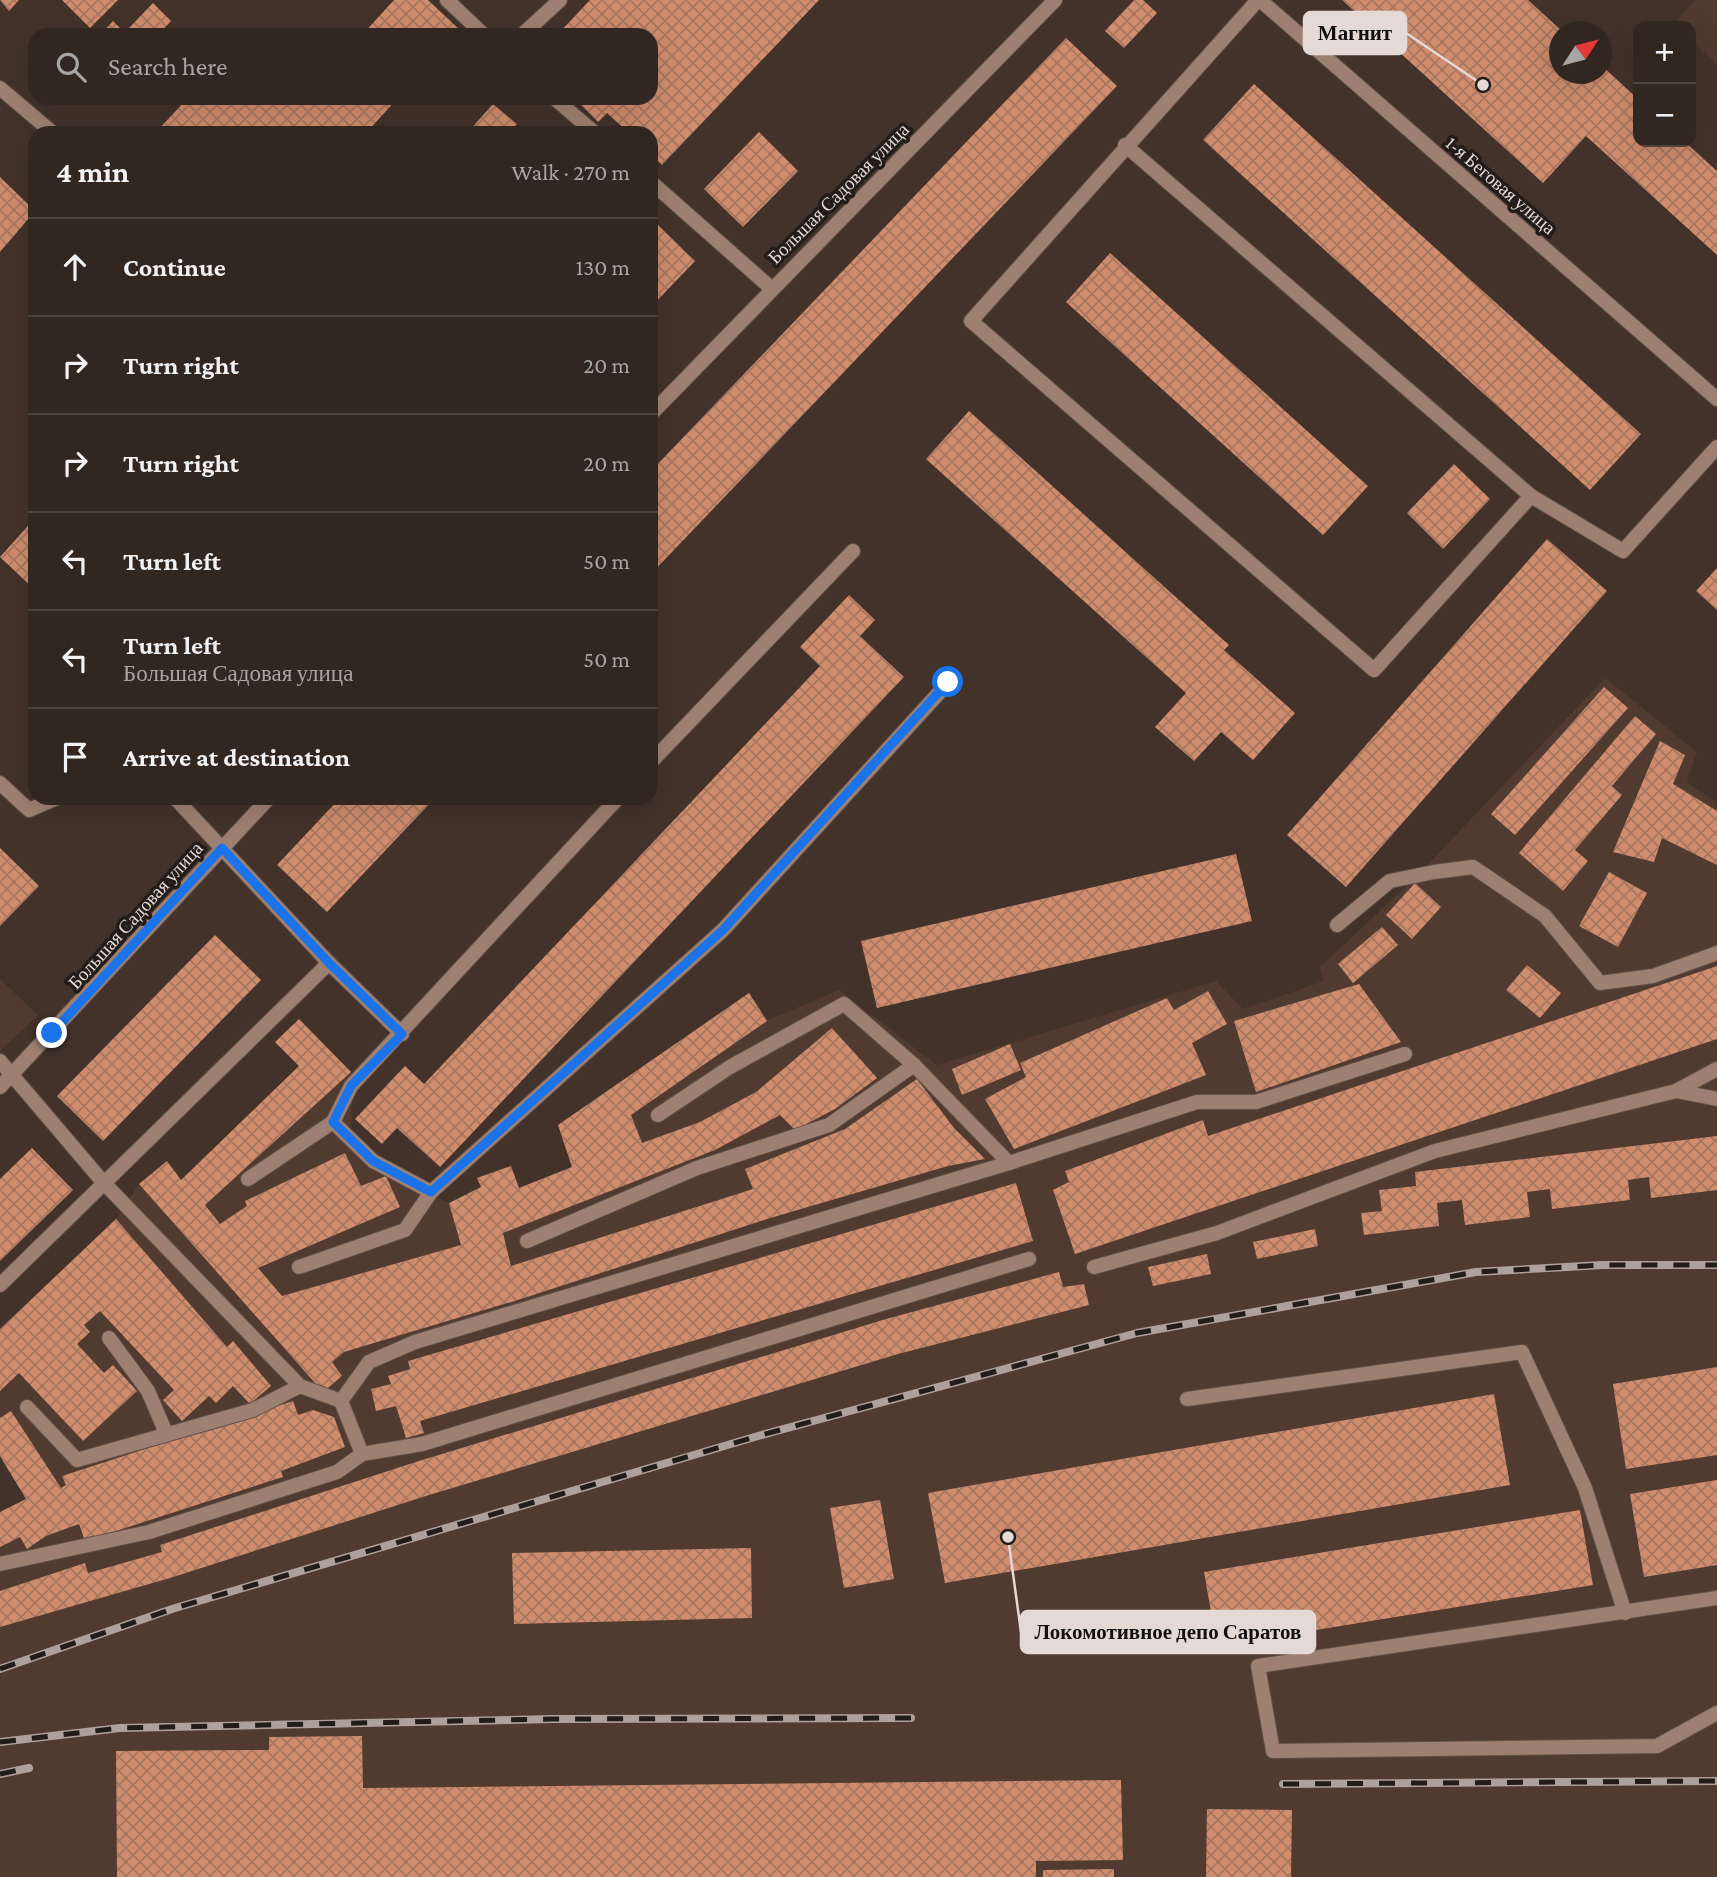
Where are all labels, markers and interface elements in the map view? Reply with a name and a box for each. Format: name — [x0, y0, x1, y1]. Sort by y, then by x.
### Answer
callout: Магнит — [1304, 12, 1406, 54]
text: Магнит — [1318, 21, 1393, 45]
north arrow — [1549, 21, 1612, 84]
map controls — [1633, 21, 1696, 147]
button: + — [1633, 21, 1696, 84]
search box — [28, 28, 658, 105]
icon: search — [52, 48, 90, 86]
text: Search here — [108, 52, 227, 81]
button: − — [1633, 84, 1696, 147]
street label: Большая Садовая улица — [764, 118, 913, 268]
street label: 1-я Беговая улица — [1442, 132, 1560, 239]
text: 4 min — [56, 155, 129, 188]
text: Walk · 270 m — [511, 159, 630, 185]
icon: ahead — [56, 248, 94, 286]
text: Continue — [123, 253, 226, 282]
text: 130 m — [576, 254, 630, 280]
icon: right — [56, 346, 94, 384]
text: Turn right — [123, 351, 239, 380]
text: 20 m — [583, 352, 630, 378]
icon: right — [56, 444, 94, 482]
text: Turn right — [123, 449, 239, 478]
text: 20 m — [583, 450, 630, 476]
icon: left — [56, 542, 94, 580]
text: Turn left — [123, 547, 221, 576]
text: 50 m — [583, 548, 630, 574]
text: Turn left — [123, 631, 221, 660]
icon: left — [56, 640, 94, 678]
text: 50 m — [583, 646, 630, 672]
text: Большая Садовая улица — [123, 660, 353, 686]
route start — [932, 666, 963, 697]
icon: arrive — [56, 738, 94, 776]
text: Arrive at destination — [123, 743, 350, 772]
street label: Большая Садовая улица — [64, 837, 207, 993]
route end — [36, 1017, 67, 1048]
callout: Локомотивное депо Саратов — [1021, 1611, 1315, 1653]
text: Локомотивное депо Саратов — [1035, 1620, 1301, 1644]

